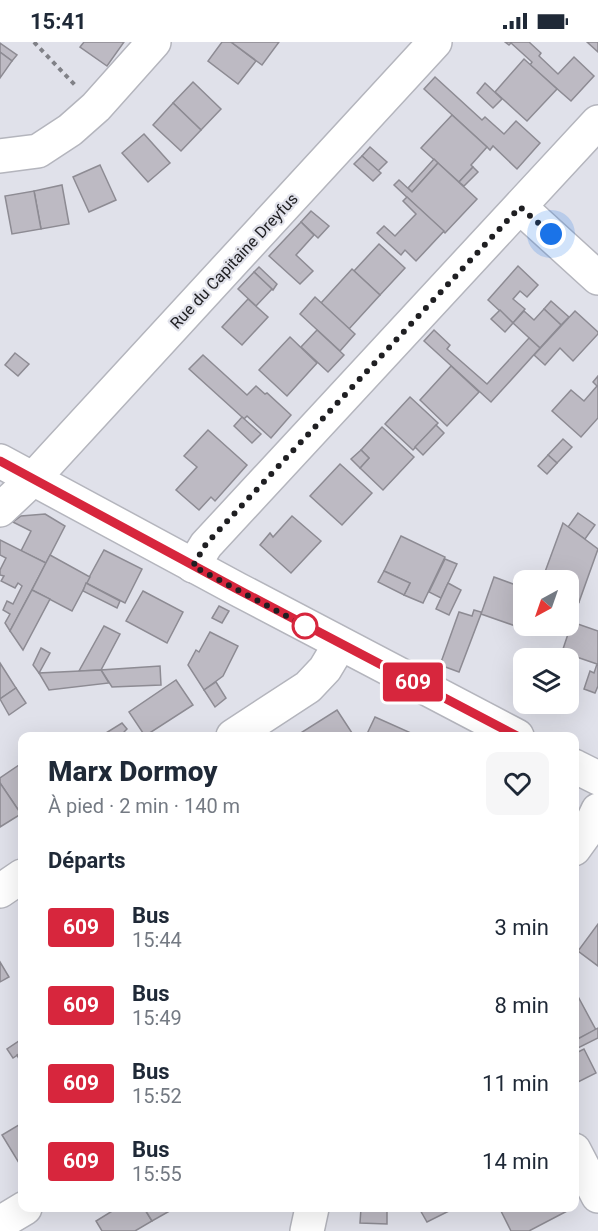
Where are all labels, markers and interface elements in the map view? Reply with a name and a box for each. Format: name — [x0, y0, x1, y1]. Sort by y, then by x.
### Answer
text: 15:41 — [30, 9, 87, 34]
street label: Rue du Capitaine Dreyfus — [166, 189, 302, 333]
your location — [536, 219, 566, 249]
north arrow — [513, 570, 579, 636]
map controls — [513, 570, 579, 714]
unlabelled marker — [292, 613, 318, 639]
button: layers — [513, 648, 579, 714]
line badge: 609 — [378, 662, 448, 702]
text: 609 — [395, 670, 431, 694]
button: heart — [486, 752, 549, 815]
text: Marx Dormoy — [48, 755, 218, 788]
text: À pied · 2 min · 140 m — [48, 794, 240, 818]
text: Départs — [48, 848, 126, 873]
text: Bus — [132, 903, 170, 928]
text: 609 — [63, 915, 99, 939]
text: 3 min — [494, 915, 549, 940]
text: 15:44 — [132, 928, 182, 952]
text: Bus — [132, 981, 170, 1006]
text: 609 — [63, 993, 99, 1017]
text: 8 min — [494, 993, 549, 1018]
text: 15:49 — [132, 1006, 182, 1030]
text: Bus — [132, 1059, 170, 1084]
text: 609 — [63, 1071, 99, 1095]
text: 11 min — [482, 1071, 549, 1096]
text: 15:52 — [132, 1084, 182, 1108]
text: Bus — [132, 1137, 170, 1162]
text: 609 — [63, 1149, 99, 1173]
text: 14 min — [482, 1149, 549, 1174]
text: 15:55 — [132, 1162, 182, 1186]

